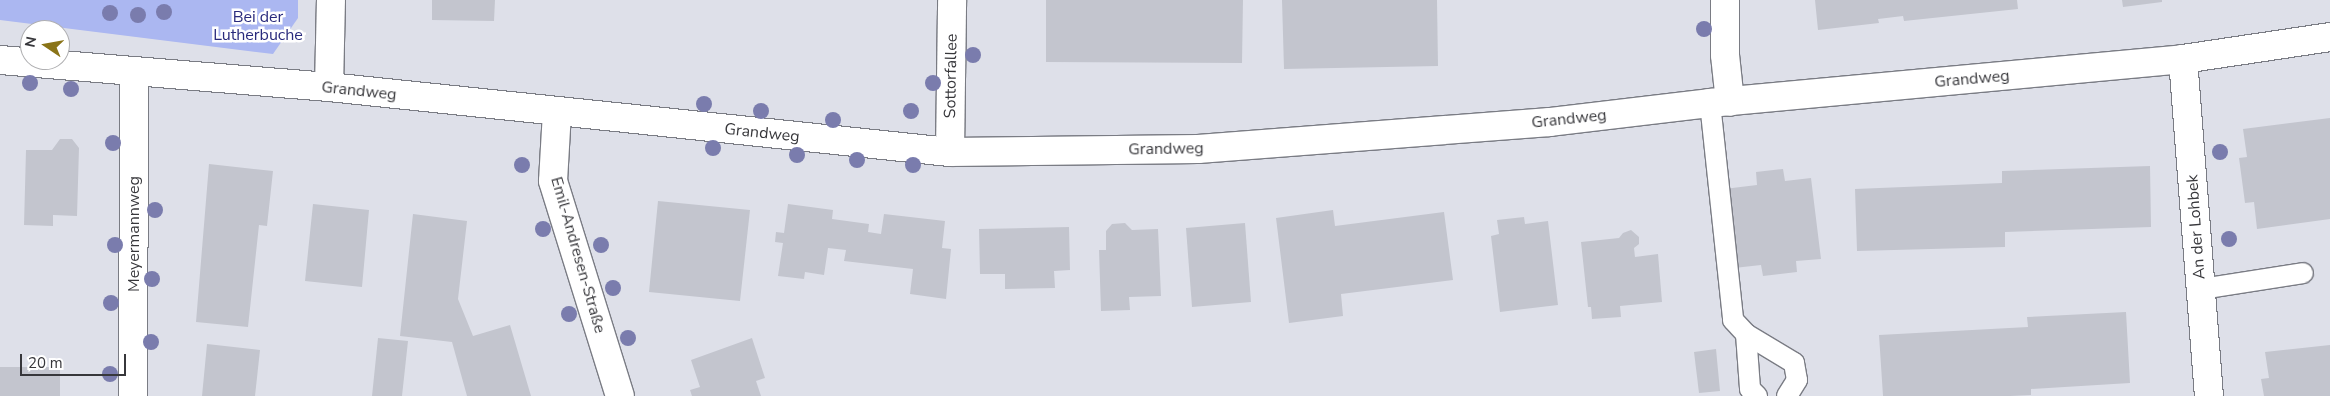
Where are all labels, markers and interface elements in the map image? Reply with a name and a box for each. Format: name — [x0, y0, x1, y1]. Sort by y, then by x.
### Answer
park label: Bei der Lutherbuche — [213, 7, 303, 45]
north arrow — [20, 20, 70, 70]
street label: Sottorfallee — [941, 33, 961, 119]
text: N — [20, 35, 41, 49]
street label: Grandweg — [1934, 66, 2010, 92]
street label: Grandweg — [321, 78, 397, 104]
street label: Grandweg — [1531, 106, 1607, 132]
street label: Grandweg — [724, 120, 800, 146]
street label: Grandweg — [1128, 139, 1204, 159]
street label: An der Lohbek — [2183, 174, 2209, 280]
street label: Emil-Andresen-Straße — [546, 175, 610, 335]
street label: Meyermannweg — [124, 176, 144, 292]
scale bar — [22, 344, 129, 376]
text: 20 m — [28, 353, 63, 373]

